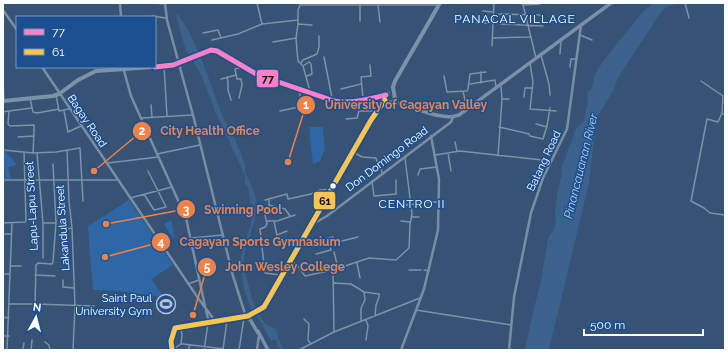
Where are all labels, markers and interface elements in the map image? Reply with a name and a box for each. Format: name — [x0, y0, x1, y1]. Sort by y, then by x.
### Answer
district label: PANACAL VILLAGE — [454, 12, 576, 26]
legend — [16, 16, 156, 68]
text: 77 — [52, 25, 65, 39]
text: 61 — [52, 45, 64, 59]
line badge: 77 — [256, 69, 279, 88]
text: 77 — [262, 72, 275, 85]
street label: Bagay Road — [65, 92, 109, 150]
callout: University of Cagayan Valley — [296, 93, 496, 117]
text: 1 — [303, 98, 309, 112]
text: University of Cagayan Valley — [325, 98, 488, 112]
water label: Pinancauanan River — [561, 111, 601, 220]
callout: City Health Office — [132, 119, 268, 143]
text: 2 — [139, 124, 146, 138]
text: City Health Office — [160, 124, 260, 138]
street label: Don Domingo Road — [343, 124, 431, 194]
street label: Batang Road — [524, 128, 564, 193]
street label: Lapu-Lapu Street — [23, 161, 41, 251]
unlabelled marker — [328, 181, 338, 191]
street label: Lakandula Street — [53, 184, 72, 271]
line badge: 61 — [313, 191, 336, 210]
text: 61 — [319, 195, 332, 208]
callout: Swiming Pool — [176, 197, 290, 221]
district label: CENTRO II — [379, 197, 446, 211]
text: 3 — [183, 203, 190, 217]
text: Swiming Pool — [204, 203, 282, 217]
callout: Cagayan Sports Gymnasium — [151, 230, 348, 254]
text: 4 — [158, 235, 165, 249]
text: Cagayan Sports Gymnasium — [179, 235, 341, 249]
callout: John Wesley College — [197, 255, 354, 279]
text: 5 — [204, 260, 211, 274]
text: John Wesley College — [225, 260, 345, 274]
place label: Saint Paul University Gym — [75, 292, 152, 318]
sports icon: Saint Paul University Gym — [155, 293, 177, 315]
north arrow — [16, 297, 56, 337]
text: N — [32, 301, 42, 315]
scale bar — [584, 311, 703, 337]
text: 500 m — [590, 318, 625, 332]

